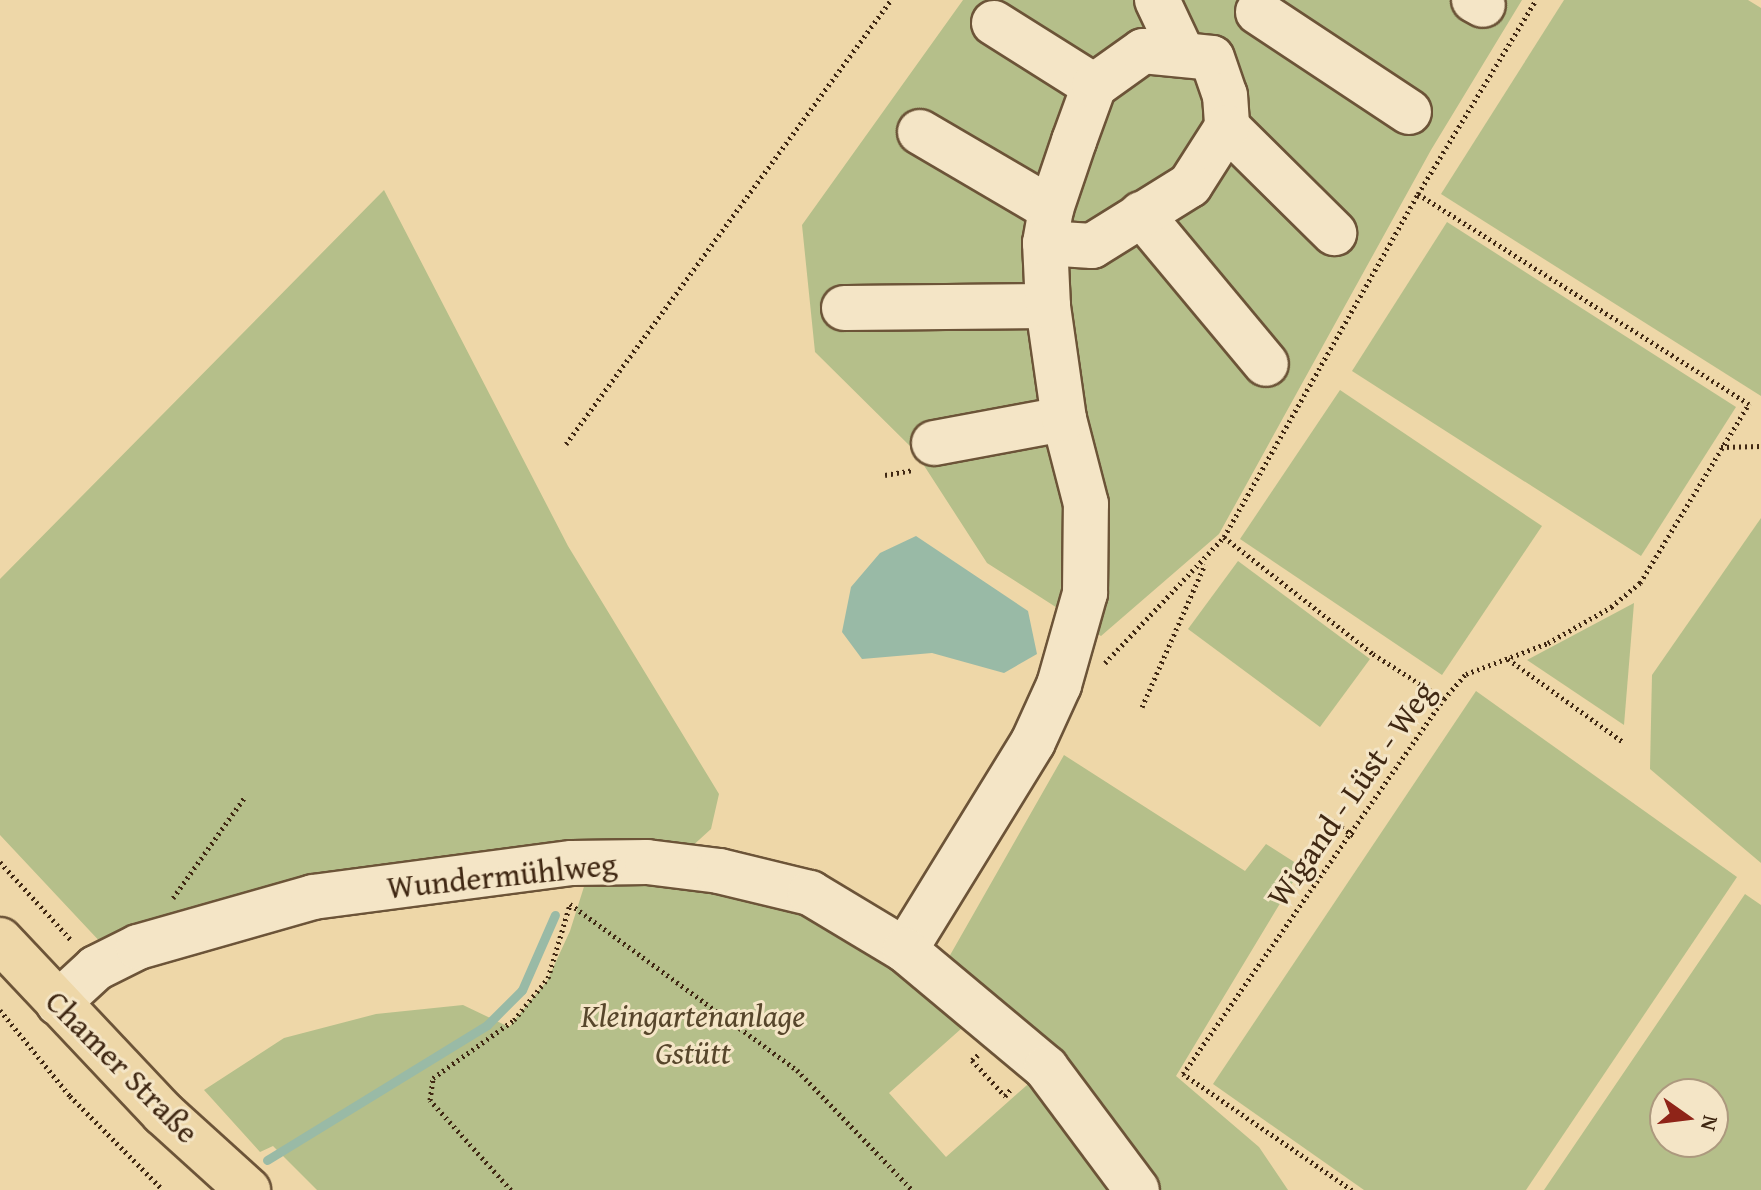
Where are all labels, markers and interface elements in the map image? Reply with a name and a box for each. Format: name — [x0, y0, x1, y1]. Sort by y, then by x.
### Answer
street label: Wigand - Lüst - Weg — [1259, 674, 1443, 914]
street label: Wundermühlweg — [385, 845, 619, 907]
street label: Chamer Straße — [38, 983, 206, 1151]
park label: Kleingartenanlage Gstütt — [581, 998, 805, 1073]
north arrow — [1649, 1078, 1729, 1158]
text: N — [1693, 1112, 1728, 1134]

